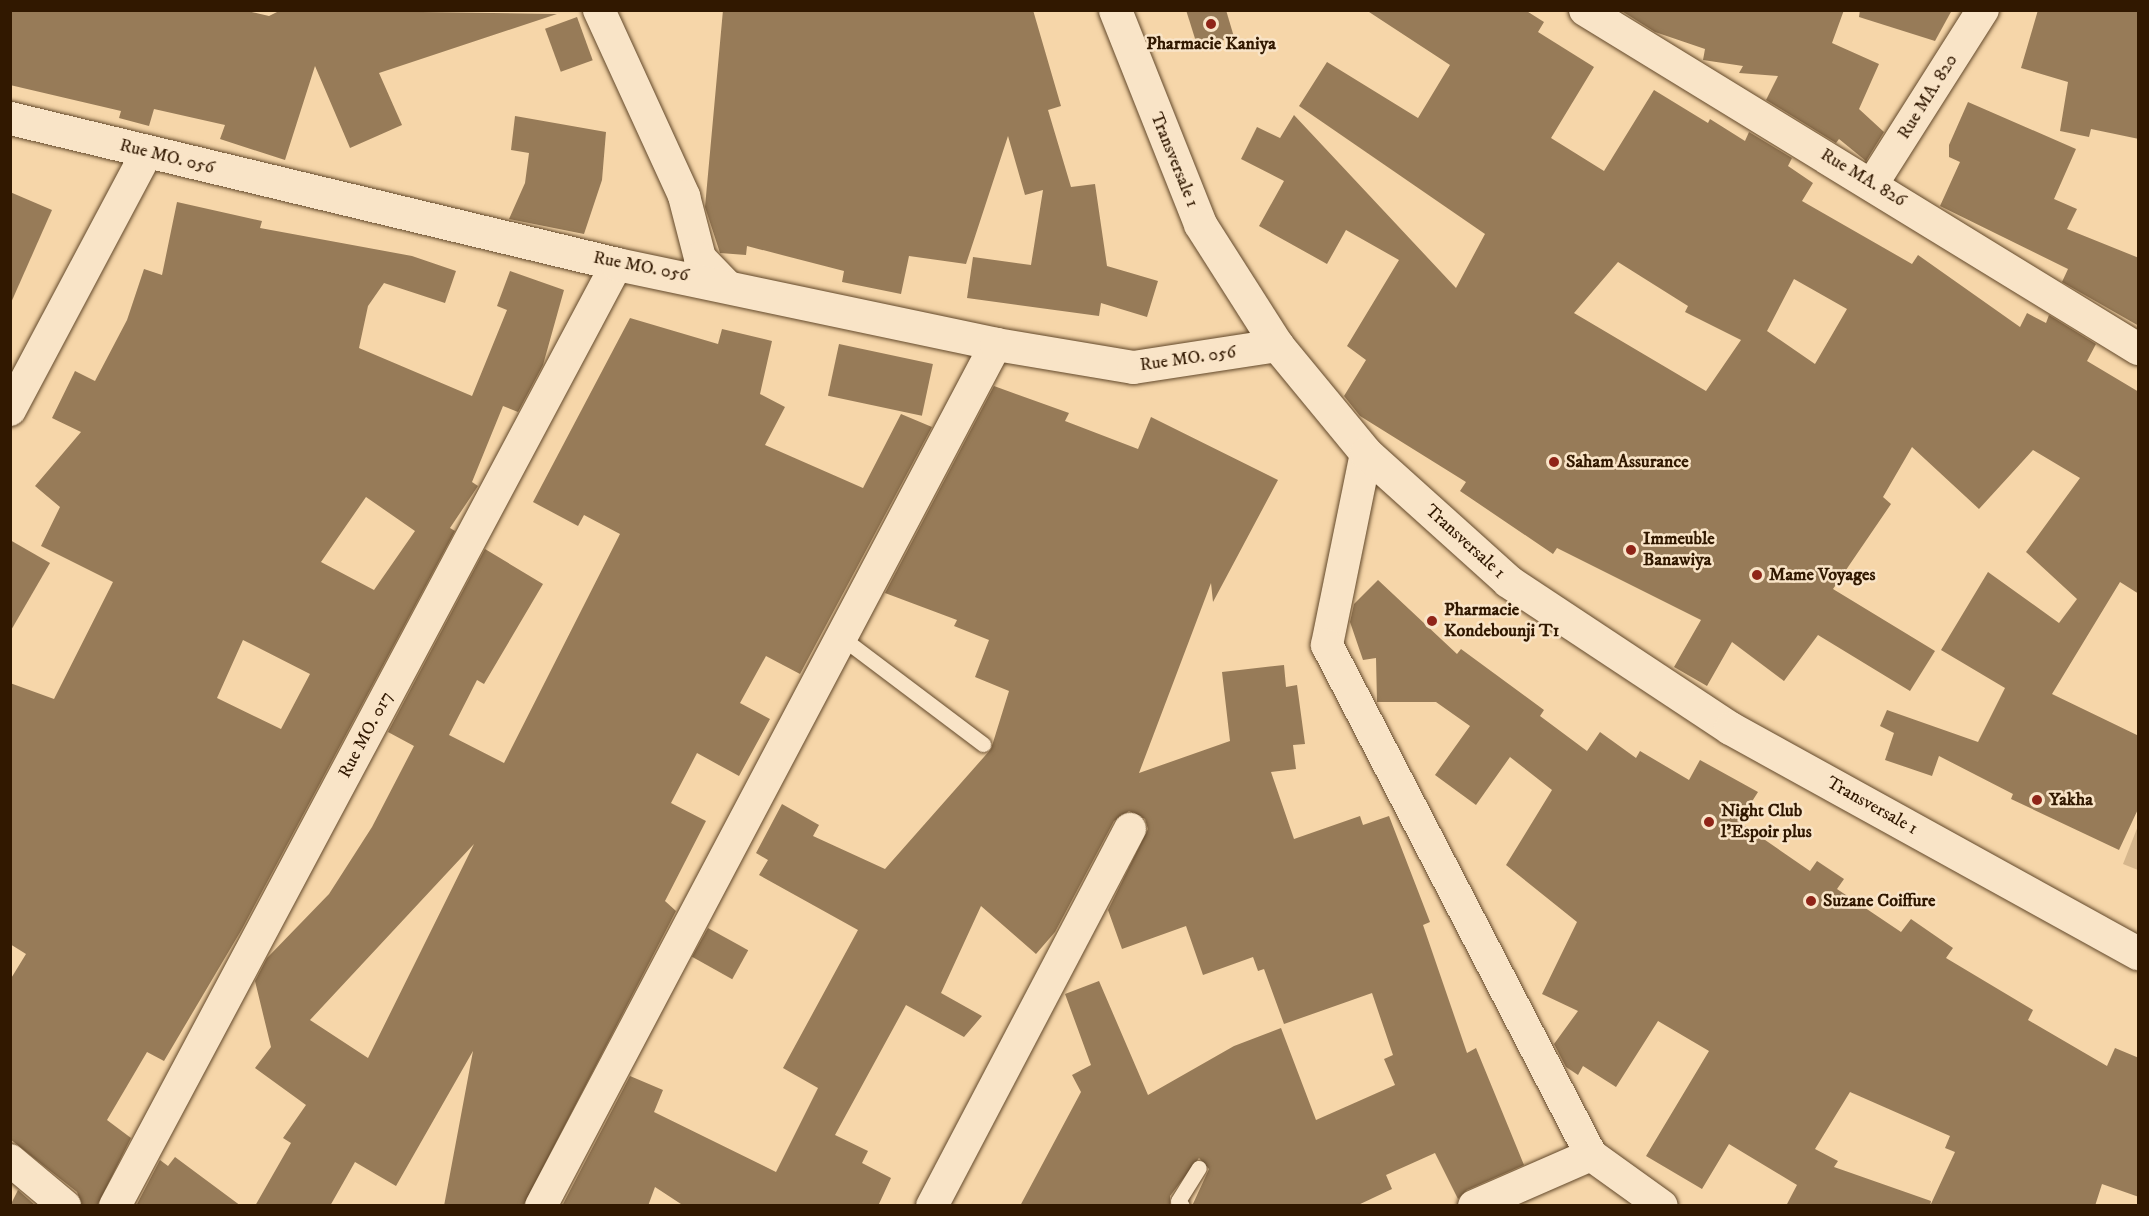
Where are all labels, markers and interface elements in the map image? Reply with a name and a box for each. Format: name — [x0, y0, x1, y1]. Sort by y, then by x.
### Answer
marker: Pharmacie Kaniya — [1204, 17, 1218, 31]
place label: Pharmacie Kaniya — [1146, 33, 1276, 55]
street label: Rue MA. 820 — [1893, 51, 1963, 143]
street label: Transversale 1 — [1145, 109, 1203, 211]
street label: Rue MO. 056 — [117, 135, 217, 179]
street label: Rue MA. 826 — [1816, 144, 1910, 212]
street label: Rue MO. 056 — [591, 247, 691, 287]
street label: Rue MO. 056 — [1138, 342, 1238, 376]
place label: Saham Assurance — [1566, 451, 1689, 473]
marker: Saham Assurance — [1547, 455, 1561, 469]
street label: Transversale 1 — [1420, 500, 1510, 584]
place label: Immeuble Banawiya — [1643, 529, 1715, 572]
marker: Immeuble Banawiya — [1624, 543, 1638, 557]
place label: Mame Voyages — [1769, 564, 1875, 586]
marker: Mame Voyages — [1750, 568, 1764, 582]
place label: Pharmacie Kondebounji T1 — [1444, 600, 1559, 642]
marker: Pharmacie Kondebounji T1 — [1425, 614, 1439, 628]
street label: Rue MO. 017 — [334, 688, 398, 782]
street label: Transversale 1 — [1823, 772, 1921, 840]
place label: Yakha — [2049, 789, 2093, 811]
marker: Yakha — [2030, 793, 2044, 807]
place label: Night Club l'Espoir plus — [1721, 801, 1812, 844]
marker: Night Club l'Espoir plus — [1702, 815, 1716, 829]
place label: Suzane Coiffure — [1823, 890, 1935, 912]
marker: Suzane Coiffure — [1804, 894, 1818, 908]

